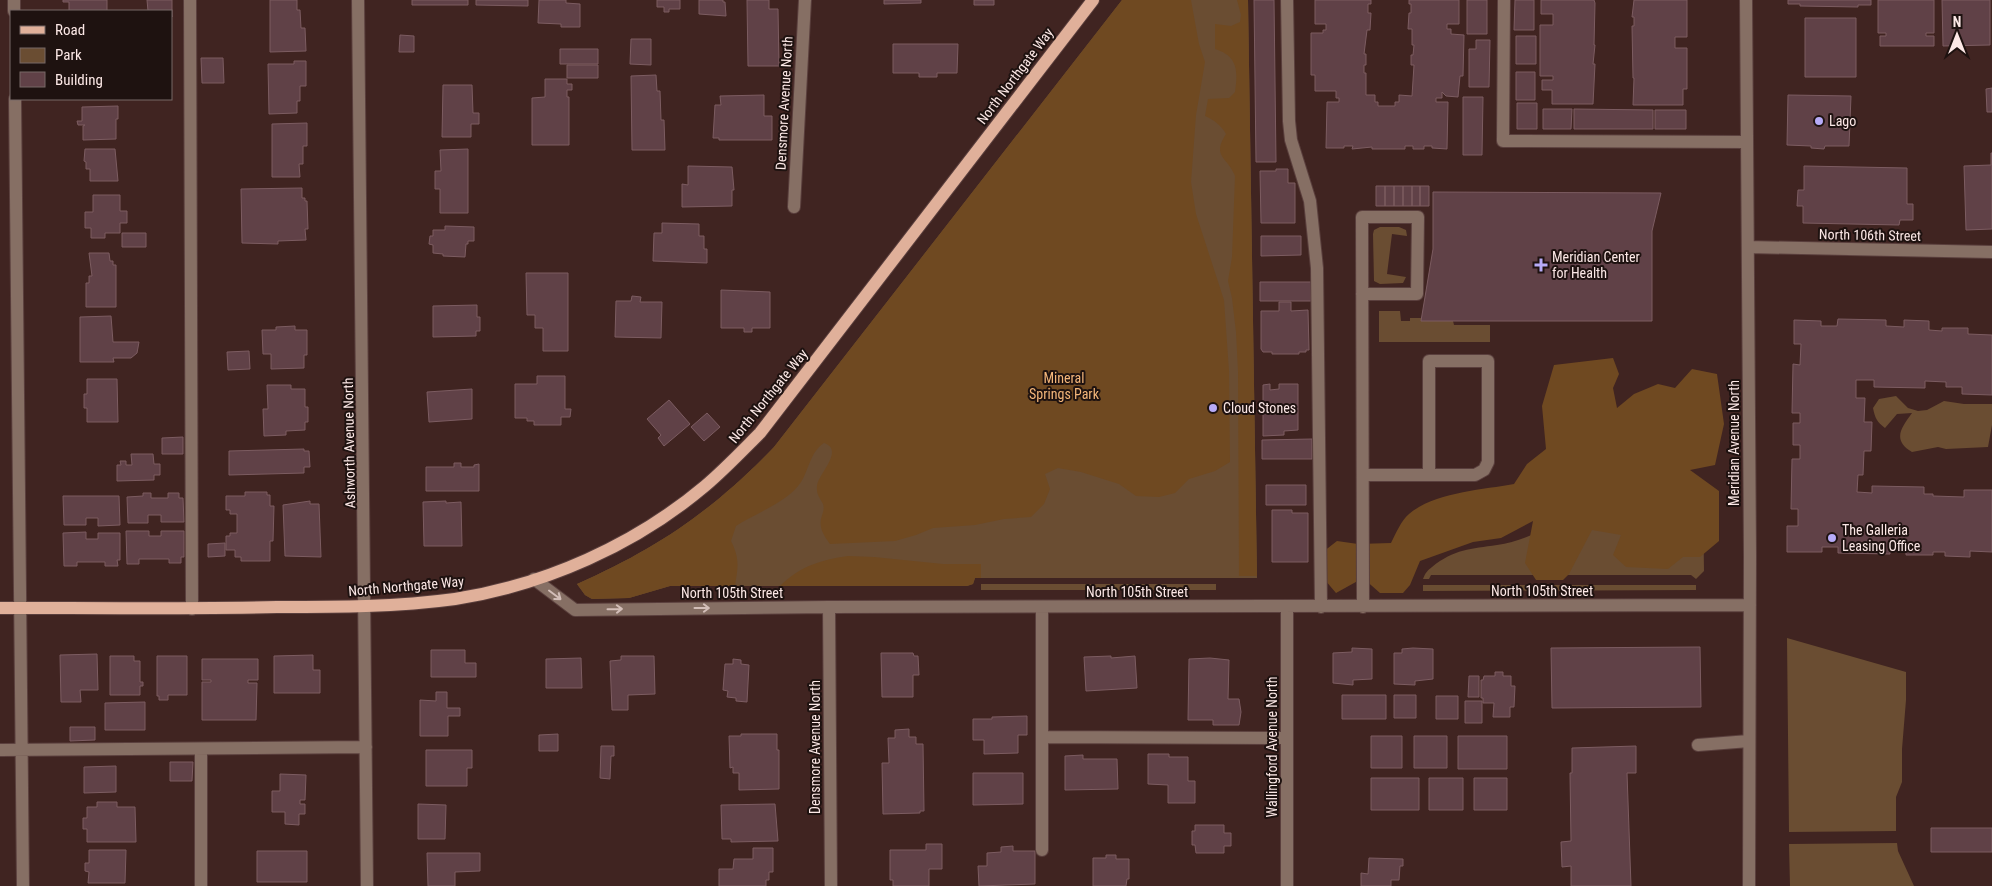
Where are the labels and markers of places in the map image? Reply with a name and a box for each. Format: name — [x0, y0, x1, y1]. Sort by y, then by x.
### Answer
place label: Lago — [1829, 113, 1856, 129]
marker: Lago — [1813, 115, 1825, 127]
place label: Meridian Center for Health — [1552, 249, 1640, 281]
marker: Meridian Center for Health — [1534, 258, 1548, 272]
place label: Cloud Stones — [1223, 400, 1296, 416]
marker: Cloud Stones — [1207, 402, 1219, 414]
place label: The Galleria Leasing Office — [1842, 522, 1921, 554]
marker: The Galleria Leasing Office — [1826, 532, 1838, 544]

